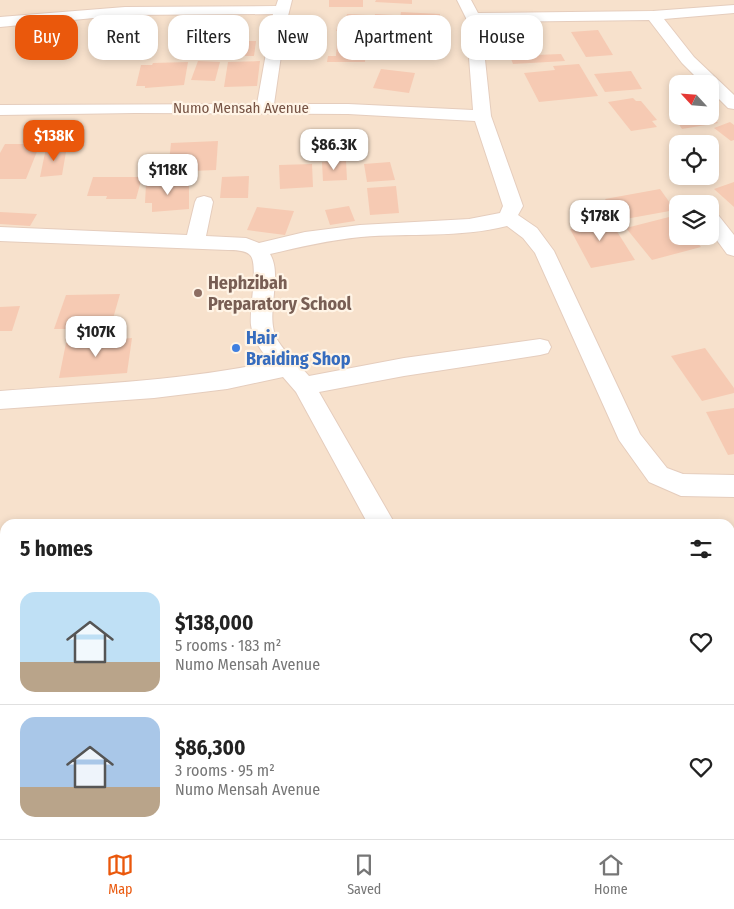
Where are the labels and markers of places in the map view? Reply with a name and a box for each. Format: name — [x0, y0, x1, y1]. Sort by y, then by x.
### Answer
pin: $138K — [19, 120, 89, 162]
pin: $86.3K — [293, 128, 375, 171]
pin: $118K — [133, 154, 203, 196]
pin: $178K — [565, 200, 635, 242]
place label: Hephzibah Preparatory School — [208, 272, 352, 315]
marker: Hephzibah Preparatory School — [192, 287, 204, 299]
pin: $107K — [61, 316, 131, 358]
place label: Hair Braiding Shop — [246, 327, 351, 370]
marker: Hair Braiding Shop — [230, 342, 242, 354]

